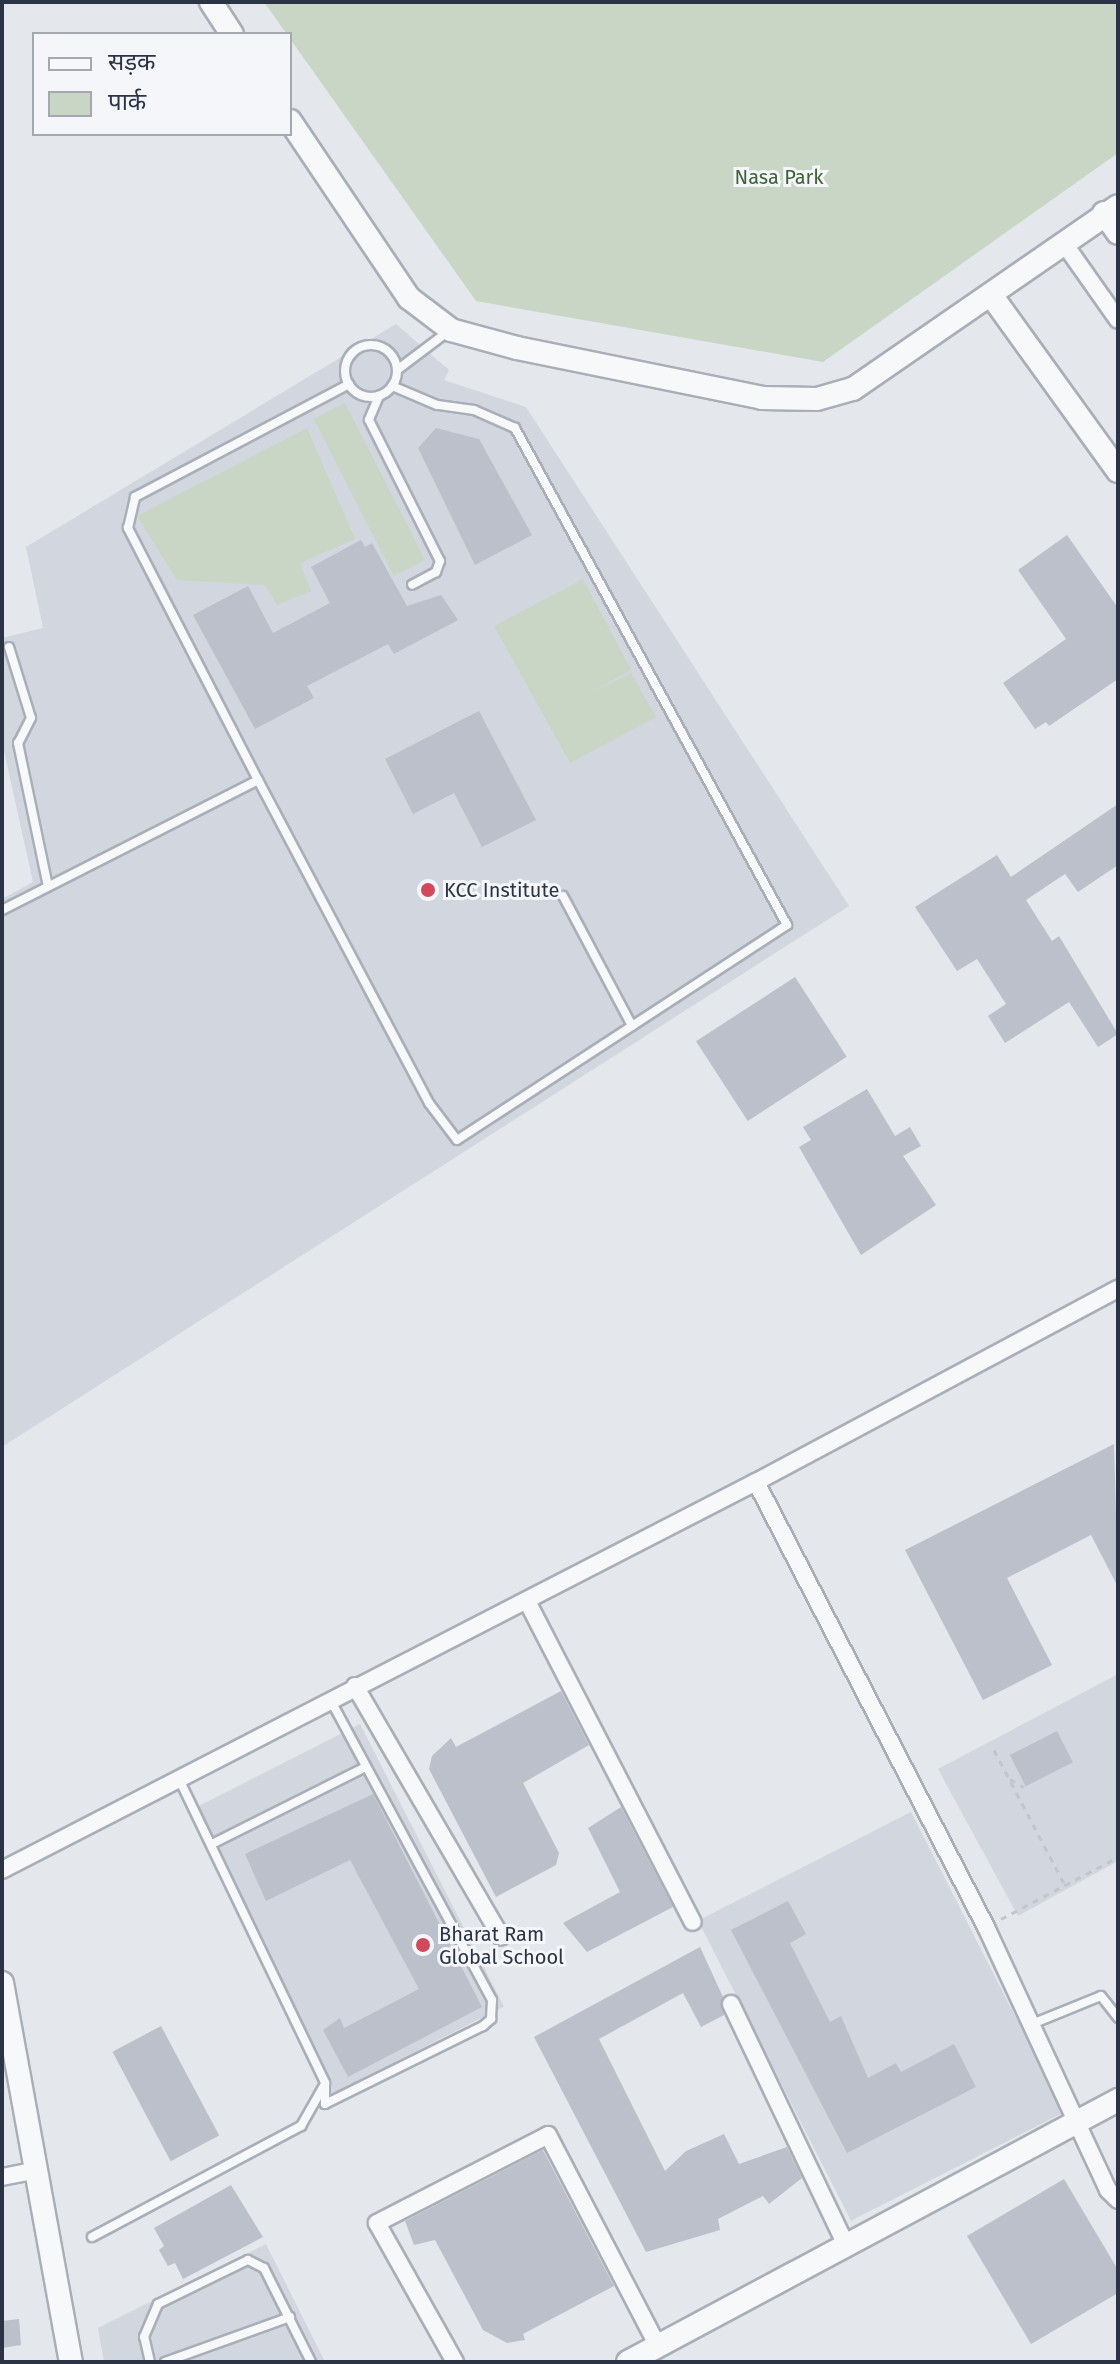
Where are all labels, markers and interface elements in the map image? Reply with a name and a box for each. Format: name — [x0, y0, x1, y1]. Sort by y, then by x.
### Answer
legend — [32, 32, 292, 136]
text: सड़क — [108, 48, 156, 76]
text: पार्क — [108, 88, 146, 116]
park label: Nasa Park — [734, 165, 824, 189]
place label: KCC Institute — [444, 878, 559, 902]
marker: KCC Institute — [419, 881, 437, 899]
place label: Bharat Ram Global School — [439, 1922, 564, 1969]
marker: Bharat Ram Global School — [414, 1936, 432, 1954]

